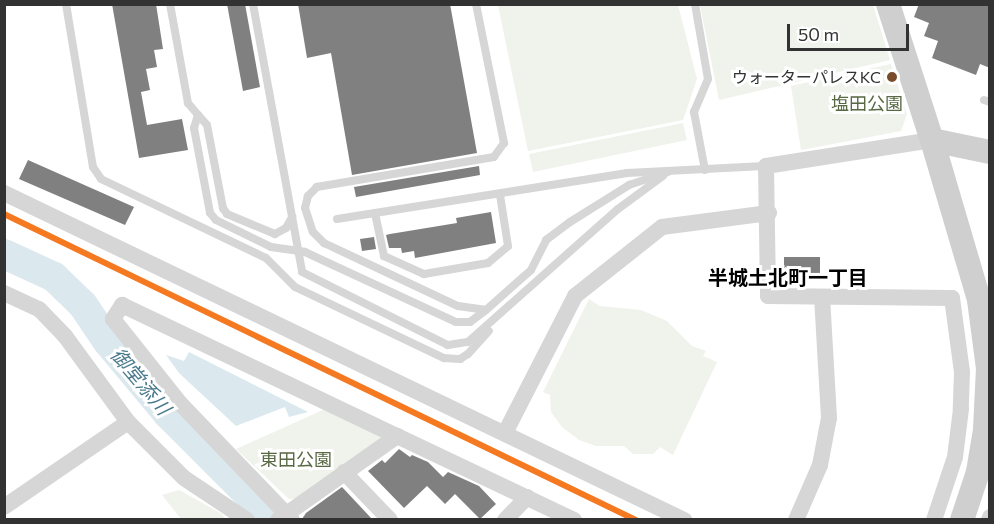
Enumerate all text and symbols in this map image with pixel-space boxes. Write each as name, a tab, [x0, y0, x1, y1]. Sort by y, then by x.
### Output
scale bar	[790, 12, 912, 50]
text: 50 m	[798, 23, 839, 45]
place label: ウォーターパレスKC	[732, 67, 881, 87]
marker: ウォーターパレスKC	[886, 71, 898, 83]
park label: 塩田公園	[831, 92, 903, 114]
district label: 半城土北町一丁目	[708, 265, 868, 289]
water label: 御堂添川	[106, 343, 176, 419]
park label: 東田公園	[260, 448, 332, 470]

